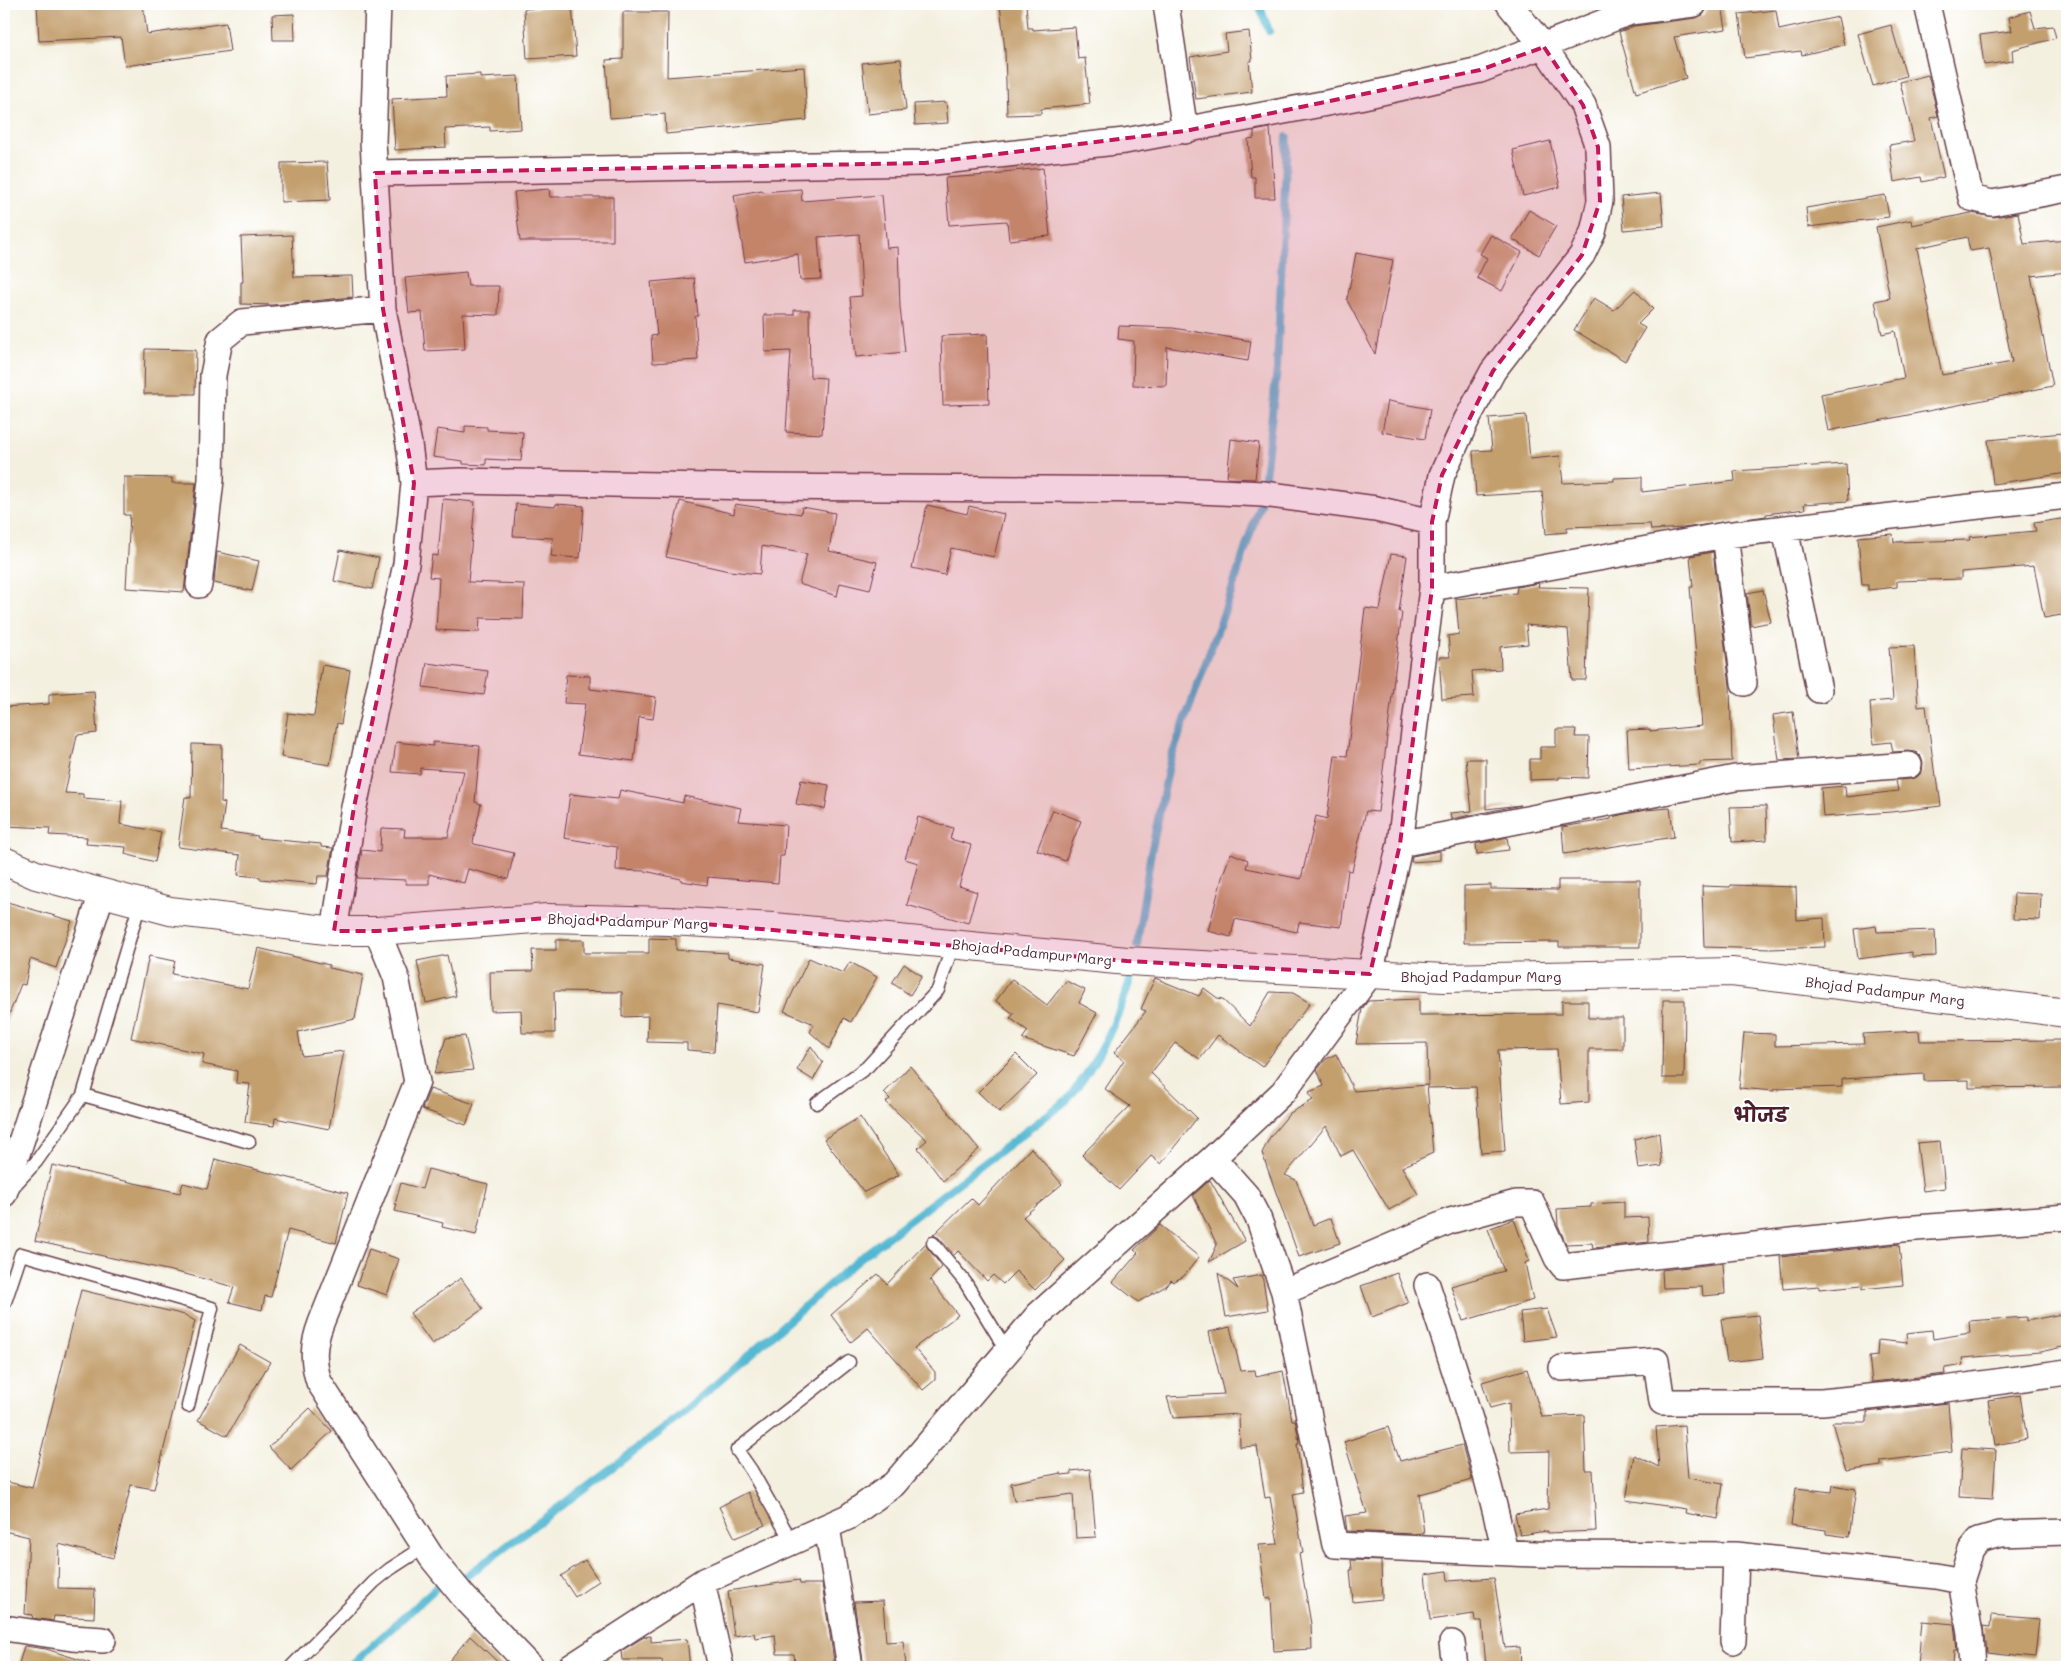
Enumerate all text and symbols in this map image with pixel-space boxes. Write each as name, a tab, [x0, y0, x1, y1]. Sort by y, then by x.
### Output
street label: Bhojad Padampur Marg	[547, 909, 709, 933]
street label: Bhojad Padampur Marg	[951, 934, 1113, 970]
street label: Bhojad Padampur Marg	[1401, 967, 1561, 986]
street label: Bhojad Padampur Marg	[1804, 972, 1966, 1010]
district label: भोजड	[1734, 1100, 1790, 1127]

